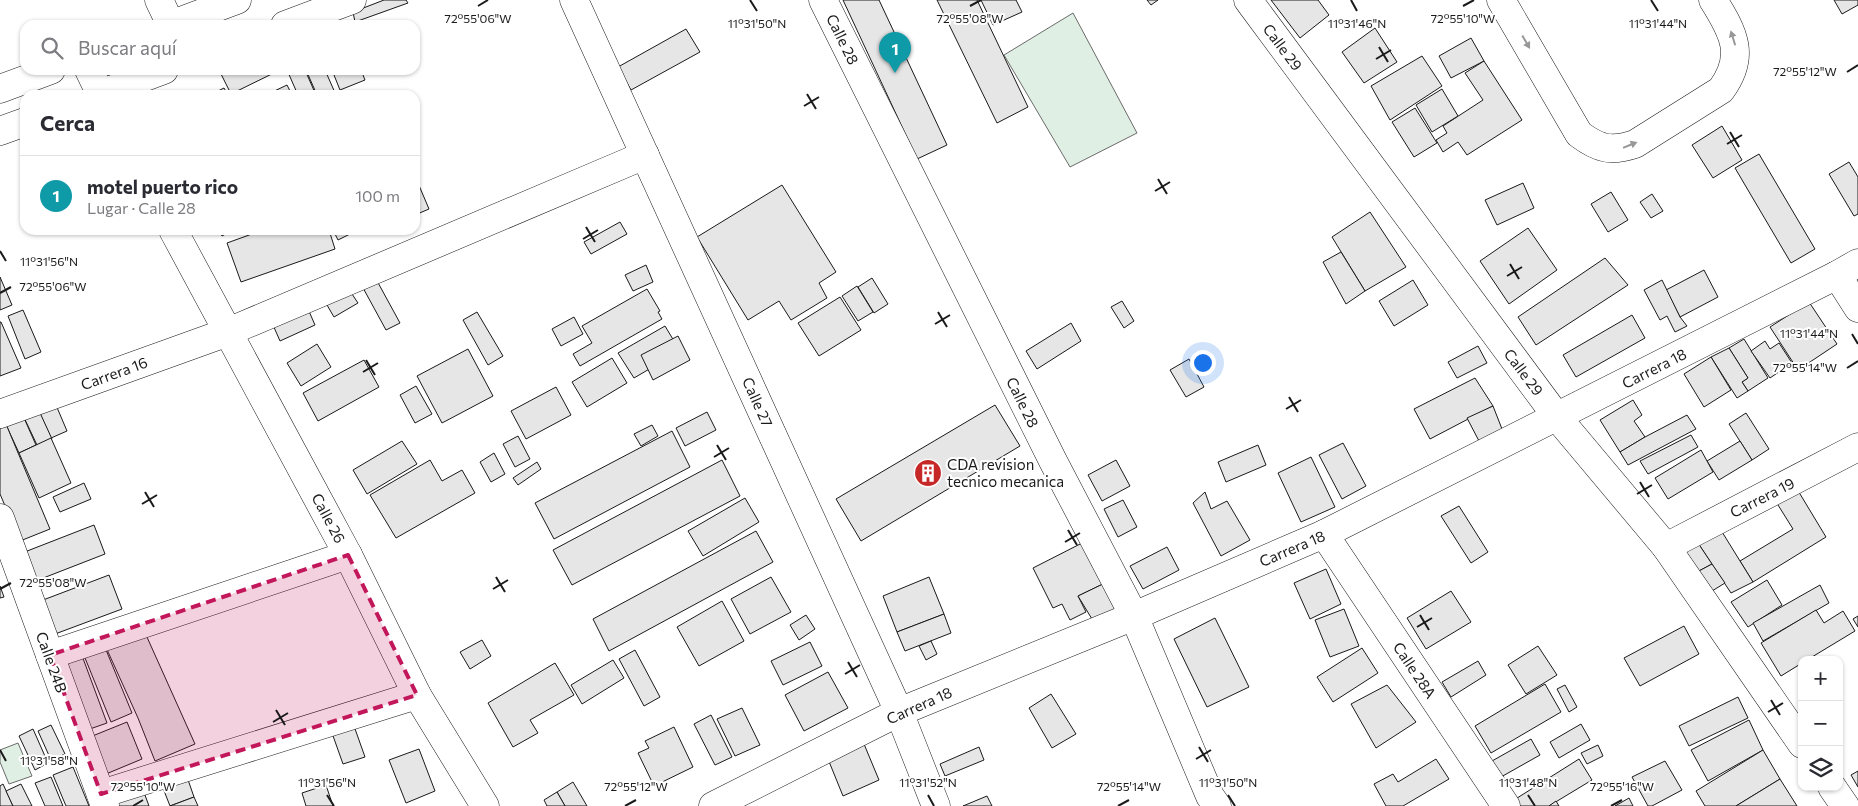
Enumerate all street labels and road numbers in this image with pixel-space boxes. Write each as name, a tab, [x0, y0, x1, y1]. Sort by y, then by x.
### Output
street label: Calle 28	[823, 11, 863, 67]
street label: Calle 29	[1260, 20, 1306, 74]
street label: Carrera 18	[1619, 344, 1689, 392]
street label: Calle 29	[1501, 345, 1547, 399]
street label: Carrera 16	[78, 353, 150, 393]
street label: Calle 27	[739, 374, 777, 430]
street label: Calle 28	[1003, 374, 1043, 430]
street label: Carrera 19	[1727, 473, 1797, 521]
street label: Calle 26	[308, 490, 350, 546]
street label: Carrera 18	[1256, 526, 1328, 570]
street label: Calle 24B	[33, 629, 71, 695]
street label: Calle 28A	[1390, 638, 1440, 702]
street label: Carrera 18	[883, 683, 955, 727]

